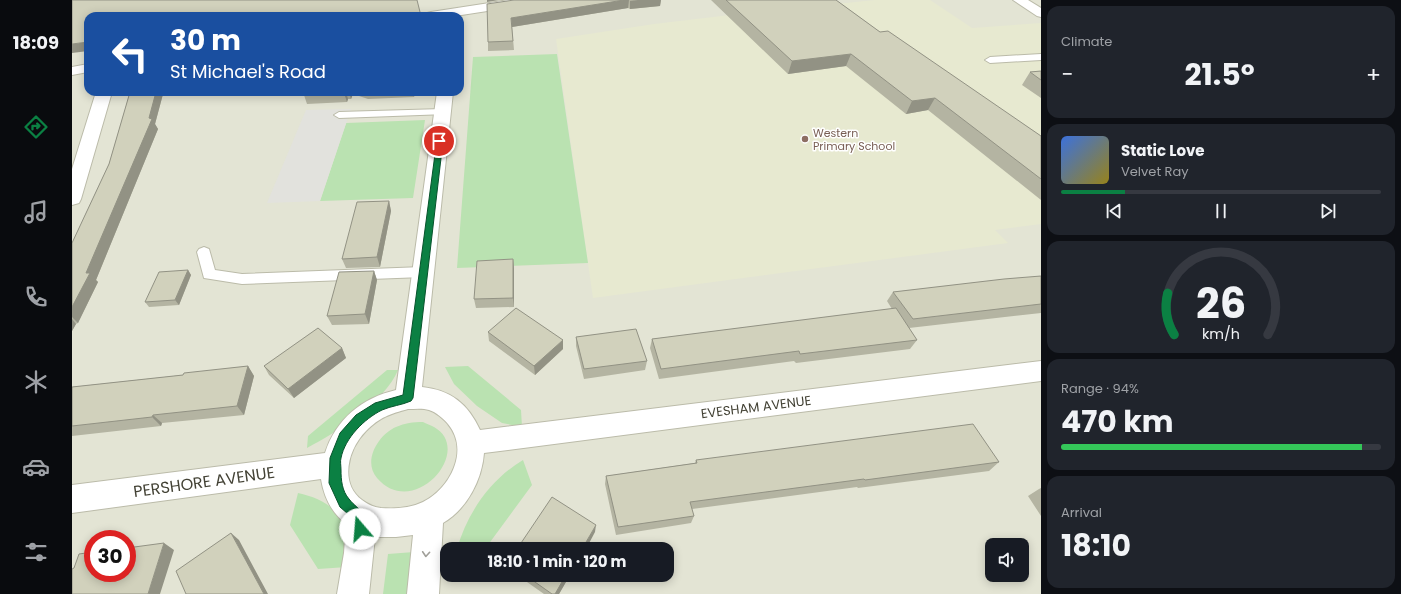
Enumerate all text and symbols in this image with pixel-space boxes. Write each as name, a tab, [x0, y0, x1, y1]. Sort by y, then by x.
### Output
text: 30 m	[170, 21, 241, 60]
icon: left	[104, 28, 156, 80]
text: 18:09	[13, 30, 59, 55]
text: Climate	[1061, 32, 1112, 51]
text: 21.5°	[1184, 53, 1255, 96]
text: St Michael's Road	[170, 59, 326, 84]
text: −	[1061, 59, 1073, 90]
text: +	[1366, 59, 1381, 90]
icon: directions	[22, 113, 50, 141]
pin	[422, 124, 456, 158]
place label: Western Primary School	[813, 125, 895, 154]
icon: arrive	[428, 130, 450, 152]
marker: Western Primary School	[800, 134, 810, 144]
text: Static Love	[1121, 140, 1205, 161]
text: Velvet Ray	[1121, 162, 1189, 181]
icon: music	[22, 198, 50, 226]
icon: previous	[1103, 200, 1125, 222]
icon: pause	[1210, 200, 1232, 222]
icon: next	[1317, 200, 1339, 222]
text: 26	[1196, 274, 1246, 333]
icon: phone	[22, 283, 50, 311]
text: km/h	[1202, 324, 1240, 344]
icon: climate	[22, 368, 50, 396]
text: Range · 94%	[1061, 379, 1139, 398]
street label: EVESHAM AVENUE	[700, 391, 812, 423]
text: 470 km	[1061, 400, 1174, 443]
icon: car	[22, 453, 50, 481]
street label: PERSHORE AVENUE	[132, 461, 276, 503]
text: Arrival	[1061, 503, 1102, 522]
position arrow	[339, 508, 381, 550]
text: 18:10	[1061, 524, 1131, 567]
speed limit sign: 30	[84, 530, 136, 582]
icon: filters	[22, 538, 50, 566]
map controls	[985, 538, 1029, 582]
button: sound	[985, 538, 1029, 582]
one-way arrow	[421, 550, 430, 557]
text: 18:10 · 1 min · 120 m	[487, 551, 627, 572]

